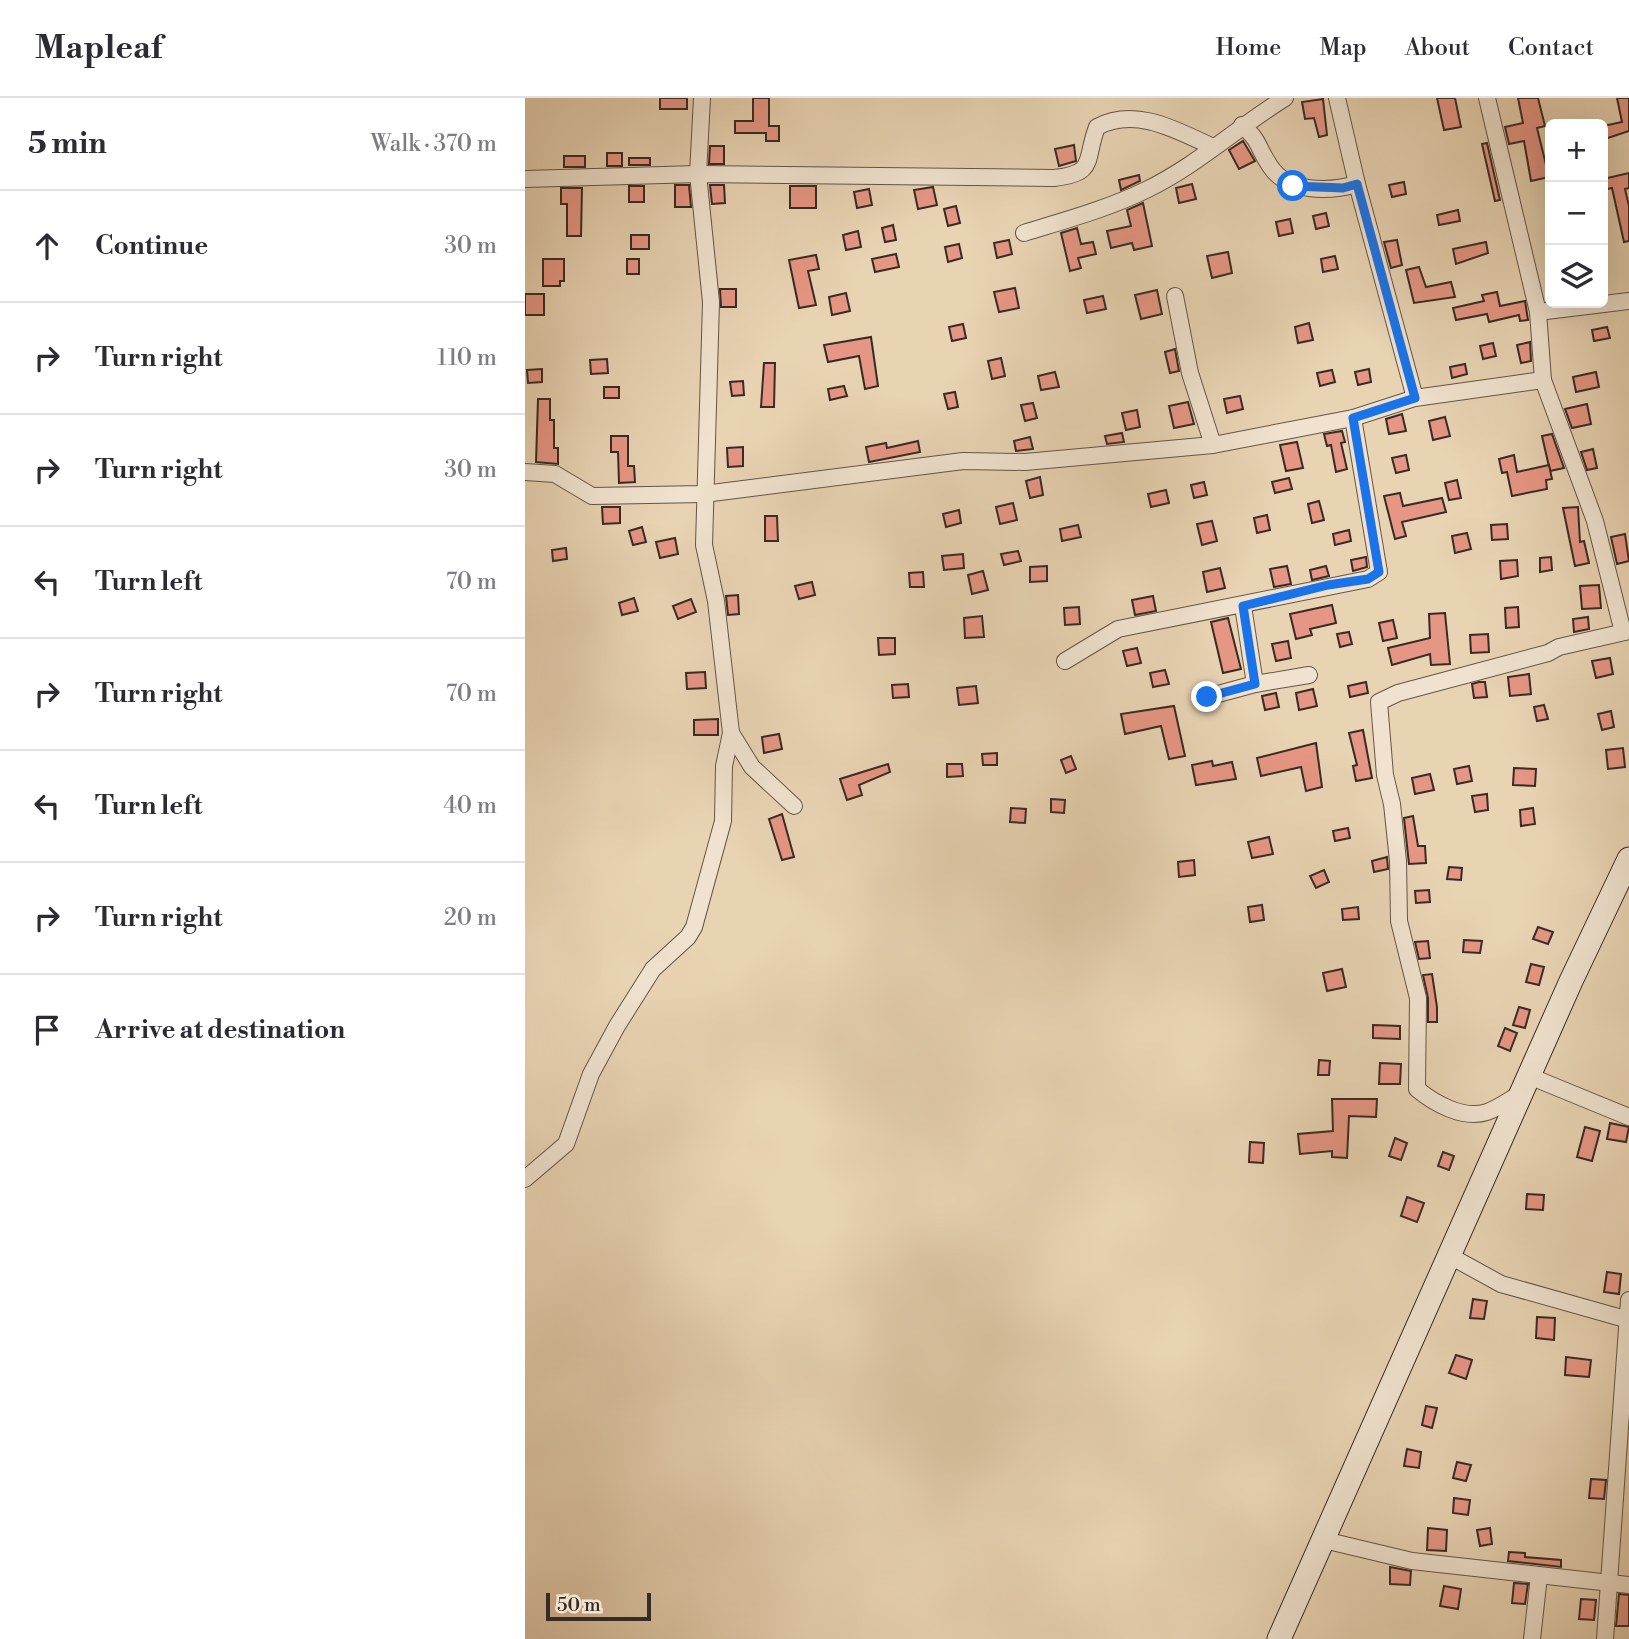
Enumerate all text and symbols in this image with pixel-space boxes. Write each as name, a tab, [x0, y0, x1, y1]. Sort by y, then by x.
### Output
text: Mapleaf	[35, 28, 162, 69]
text: Home	[1216, 33, 1281, 63]
text: Map	[1319, 33, 1367, 63]
text: About	[1405, 33, 1470, 63]
text: Contact	[1508, 33, 1594, 63]
map controls	[1545, 119, 1608, 308]
button: +	[1545, 119, 1608, 182]
text: 5 min	[28, 125, 107, 163]
text: Walk · 370 m	[370, 130, 497, 158]
route start	[1277, 170, 1308, 201]
button: −	[1545, 182, 1608, 245]
icon: ahead	[28, 227, 66, 265]
text: Continue	[95, 230, 208, 262]
text: 30 m	[444, 232, 497, 260]
button: layers	[1545, 245, 1608, 308]
icon: right	[28, 339, 66, 377]
text: Turn right	[95, 342, 223, 374]
text: 110 m	[437, 344, 497, 372]
icon: right	[28, 451, 66, 489]
text: Turn right	[95, 454, 223, 486]
text: 30 m	[444, 456, 497, 484]
icon: left	[28, 563, 66, 601]
text: Turn left	[95, 566, 203, 598]
text: 70 m	[446, 568, 497, 596]
icon: right	[28, 675, 66, 713]
text: Turn right	[95, 678, 223, 710]
text: 70 m	[446, 680, 497, 708]
route end	[1191, 681, 1222, 712]
icon: left	[28, 787, 66, 825]
text: Turn left	[95, 790, 203, 822]
text: 40 m	[443, 792, 497, 820]
icon: right	[28, 899, 66, 937]
text: Turn right	[95, 902, 223, 934]
text: 20 m	[444, 904, 497, 932]
icon: arrive	[28, 1011, 66, 1049]
text: Arrive at destination	[95, 1014, 345, 1046]
scale bar	[546, 1590, 651, 1622]
text: 50 m	[557, 1593, 601, 1617]

